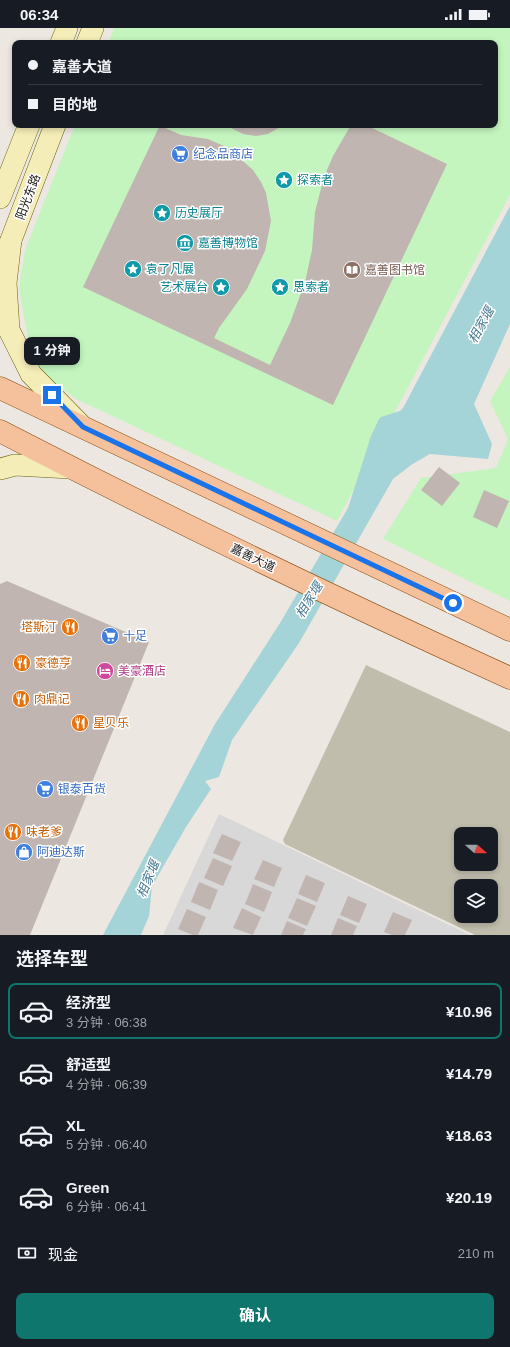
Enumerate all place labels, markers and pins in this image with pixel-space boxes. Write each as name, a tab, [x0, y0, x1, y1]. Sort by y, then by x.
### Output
supermarket icon: 纪念品商店	[170, 144, 190, 164]
place label: 纪念品商店	[193, 147, 253, 161]
place icon: 探索者	[274, 170, 294, 190]
place label: 探索者	[297, 173, 333, 187]
place icon: 历史展厅	[152, 203, 172, 223]
place label: 历史展厅	[175, 206, 223, 220]
museum icon: 嘉善博物馆	[175, 233, 195, 253]
place label: 嘉善博物馆	[198, 236, 258, 250]
place icon: 袁了凡展	[123, 259, 143, 279]
library icon: 嘉善图书馆	[342, 260, 362, 280]
place label: 袁了凡展	[146, 262, 194, 276]
place label: 嘉善图书馆	[365, 263, 425, 277]
place icon: 艺术展台	[211, 277, 231, 297]
place icon: 思索者	[270, 277, 290, 297]
place label: 艺术展台	[160, 280, 208, 294]
place label: 思索者	[293, 280, 329, 294]
restaurant icon: 塔斯汀	[60, 617, 80, 637]
place label: 塔斯汀	[21, 620, 57, 634]
supermarket icon: 十足	[100, 626, 120, 646]
place label: 十足	[123, 629, 147, 643]
restaurant icon: 豪德亨	[12, 653, 32, 673]
place label: 豪德亨	[35, 656, 71, 670]
hotel icon: 美豪酒店	[95, 661, 115, 681]
place label: 美豪酒店	[118, 664, 166, 678]
restaurant icon: 肉鼎记	[11, 689, 31, 709]
place label: 肉鼎记	[34, 692, 70, 706]
restaurant icon: 星贝乐	[70, 713, 90, 733]
place label: 星贝乐	[93, 716, 129, 730]
supermarket icon: 银泰百货	[35, 779, 55, 799]
place label: 银泰百货	[58, 782, 106, 796]
restaurant icon: 味老爹	[3, 822, 23, 842]
place label: 味老爹	[26, 825, 62, 839]
shop icon: 阿迪达斯	[14, 842, 34, 862]
place label: 阿迪达斯	[37, 845, 85, 859]

